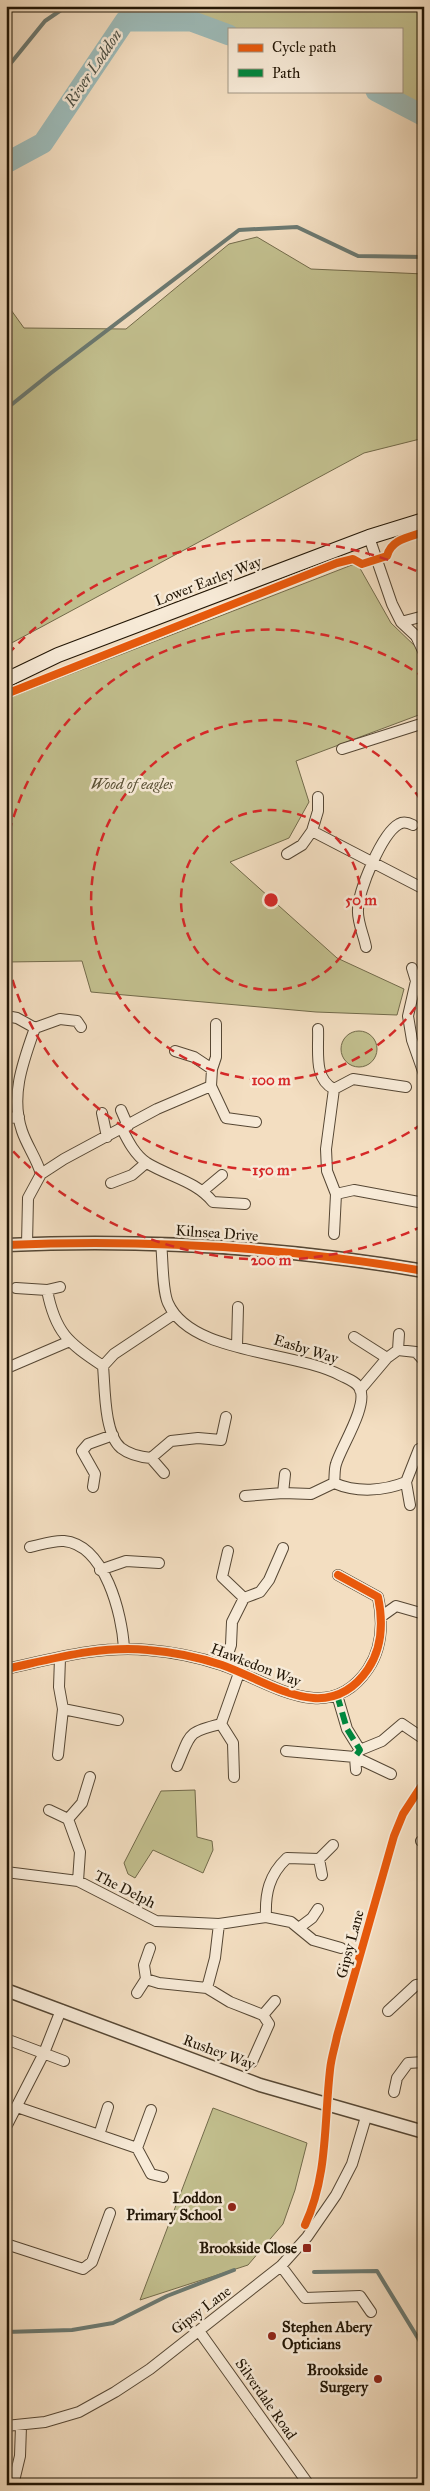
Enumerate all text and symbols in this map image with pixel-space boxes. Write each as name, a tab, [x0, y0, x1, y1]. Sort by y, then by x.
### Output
water label: River Loddon	[60, 25, 126, 111]
legend	[228, 28, 402, 92]
text: Cycle path	[272, 38, 337, 56]
text: Path	[272, 64, 301, 82]
street label: Lower Earley Way	[152, 552, 265, 610]
park label: Wood of eagles	[91, 775, 174, 793]
centre of rings	[262, 891, 280, 909]
text: 50 m	[345, 891, 377, 909]
text: 100 m	[251, 1071, 291, 1089]
text: 150 m	[252, 1161, 290, 1179]
street label: Kilnsea Drive	[175, 1221, 259, 1245]
text: 200 m	[251, 1251, 292, 1269]
street label: Easby Way	[272, 1331, 341, 1368]
street label: Hawkedon Way	[208, 1640, 305, 1691]
street label: The Delph	[92, 1866, 159, 1912]
street label: Gipsy Lane	[332, 1908, 368, 1980]
street label: Rushey Way	[181, 2031, 258, 2074]
place label: Loddon Primary School	[126, 2189, 223, 2225]
marker: Loddon Primary School	[226, 2201, 238, 2213]
place label: Brookside Close	[199, 2239, 298, 2257]
marker: Brookside Close	[301, 2242, 313, 2254]
street label: Gipsy Lane	[168, 2282, 234, 2338]
place label: Stephen Abery Opticians	[282, 2318, 373, 2354]
marker: Stephen Abery Opticians	[266, 2330, 278, 2342]
street label: Silverdale Road	[231, 2355, 301, 2443]
place label: Brookside Surgery	[307, 2361, 369, 2397]
marker: Brookside Surgery	[372, 2373, 384, 2385]

